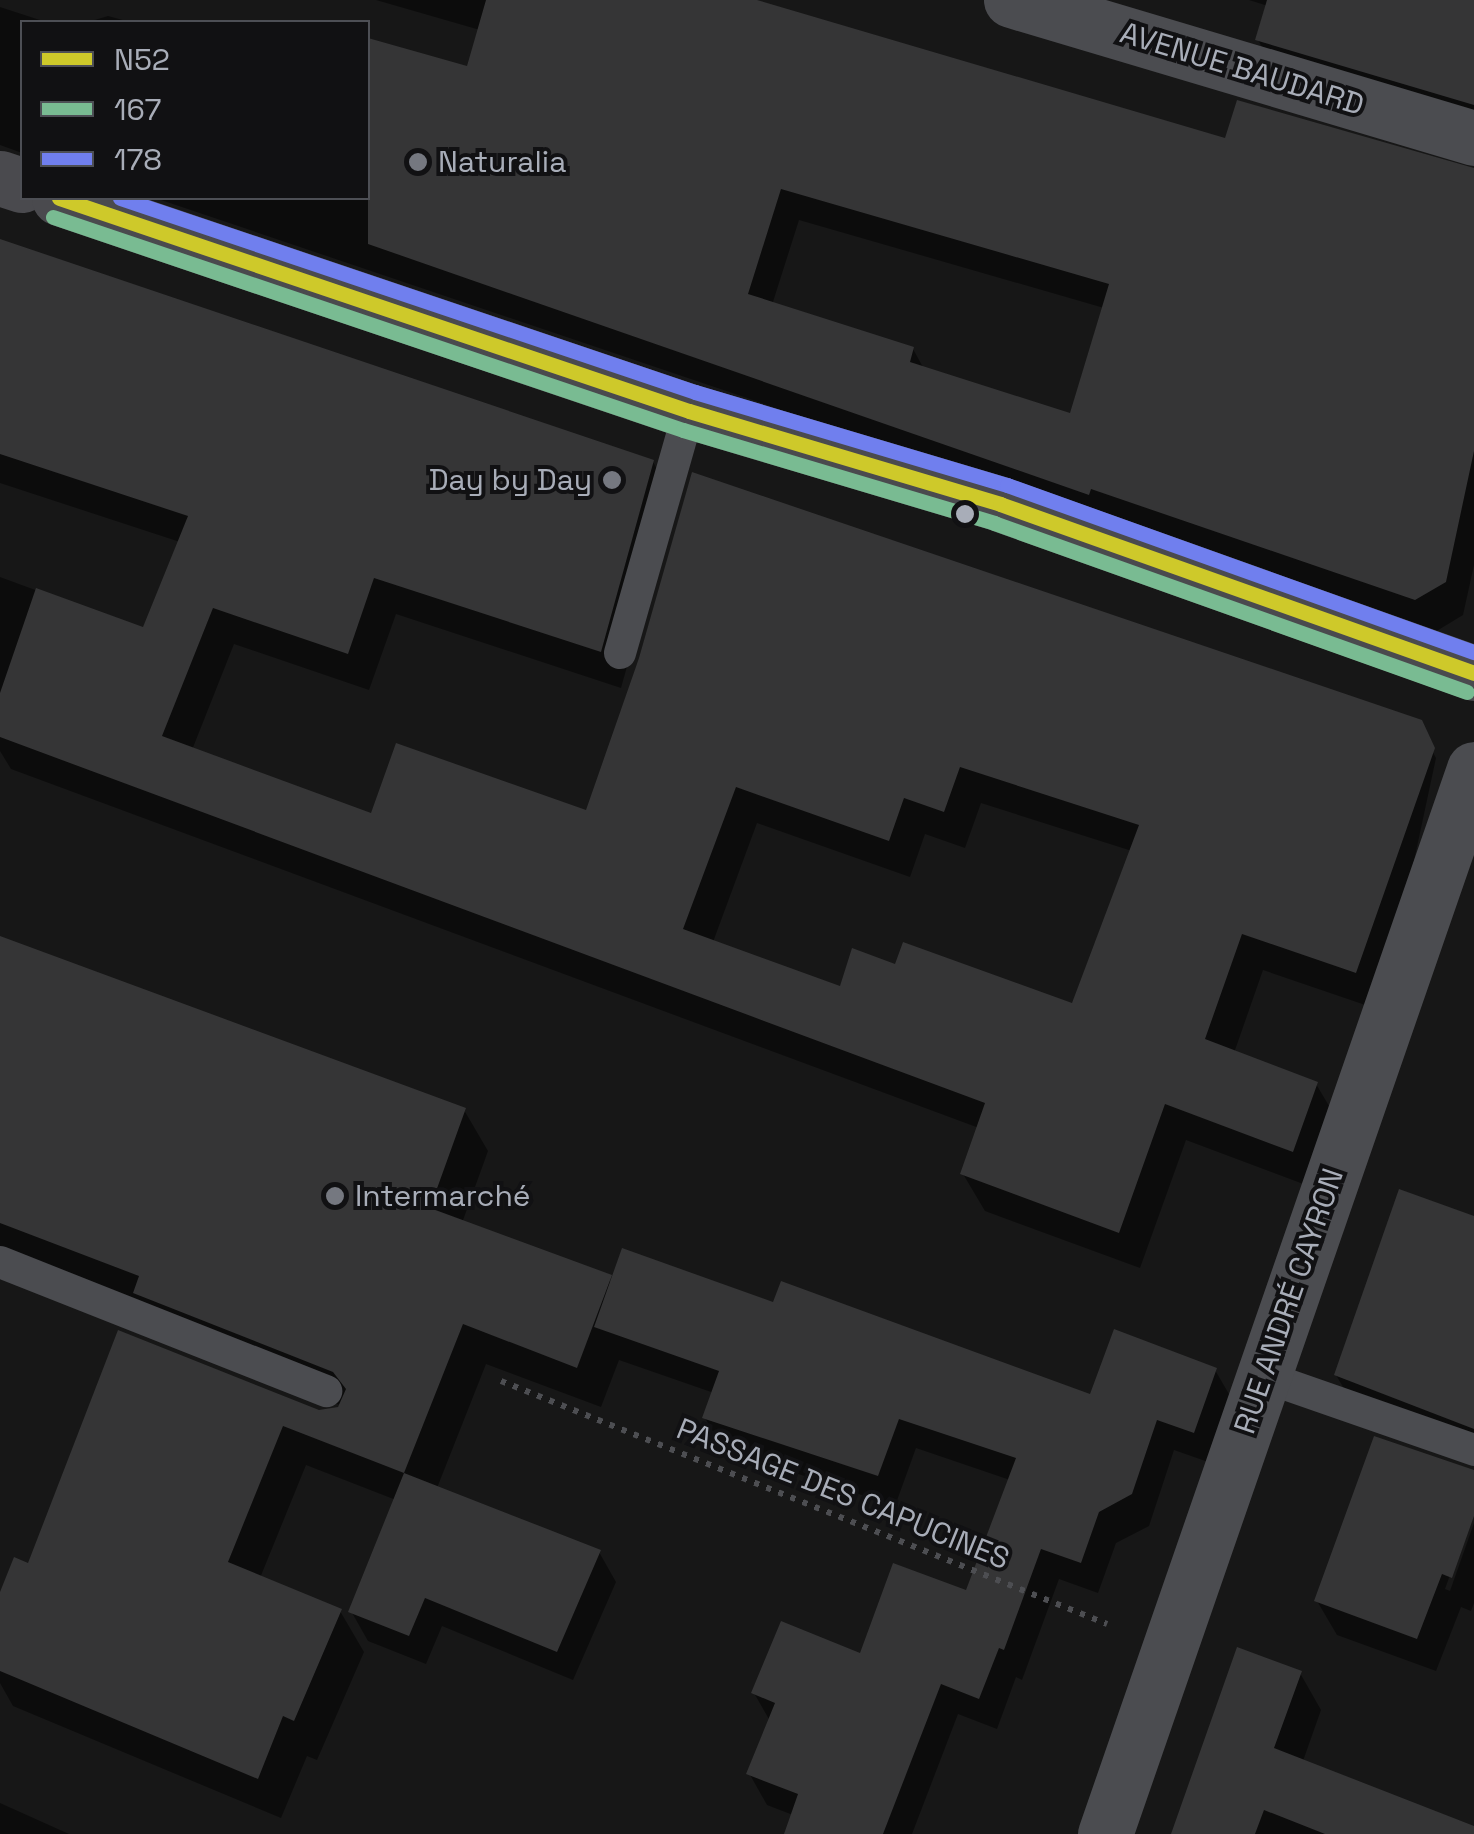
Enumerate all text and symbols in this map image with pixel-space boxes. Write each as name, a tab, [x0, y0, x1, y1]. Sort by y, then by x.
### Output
street label: AVENUE BAUDARD	[1116, 15, 1368, 123]
legend	[20, 20, 370, 200]
text: N52	[114, 40, 170, 79]
text: 167	[114, 90, 161, 129]
text: 178	[114, 140, 162, 179]
place label: Naturalia	[438, 144, 566, 180]
marker: Naturalia	[407, 151, 429, 173]
place label: Day by Day	[429, 462, 592, 498]
marker: Day by Day	[601, 469, 623, 491]
unlabelled marker	[955, 504, 975, 524]
street label: RUE ANDRÉ CAYRON	[1227, 1163, 1351, 1439]
place label: Intermarché	[355, 1178, 531, 1214]
marker: Intermarché	[324, 1185, 346, 1207]
street label: PASSAGE DES CAPUCINES	[671, 1411, 1015, 1577]

